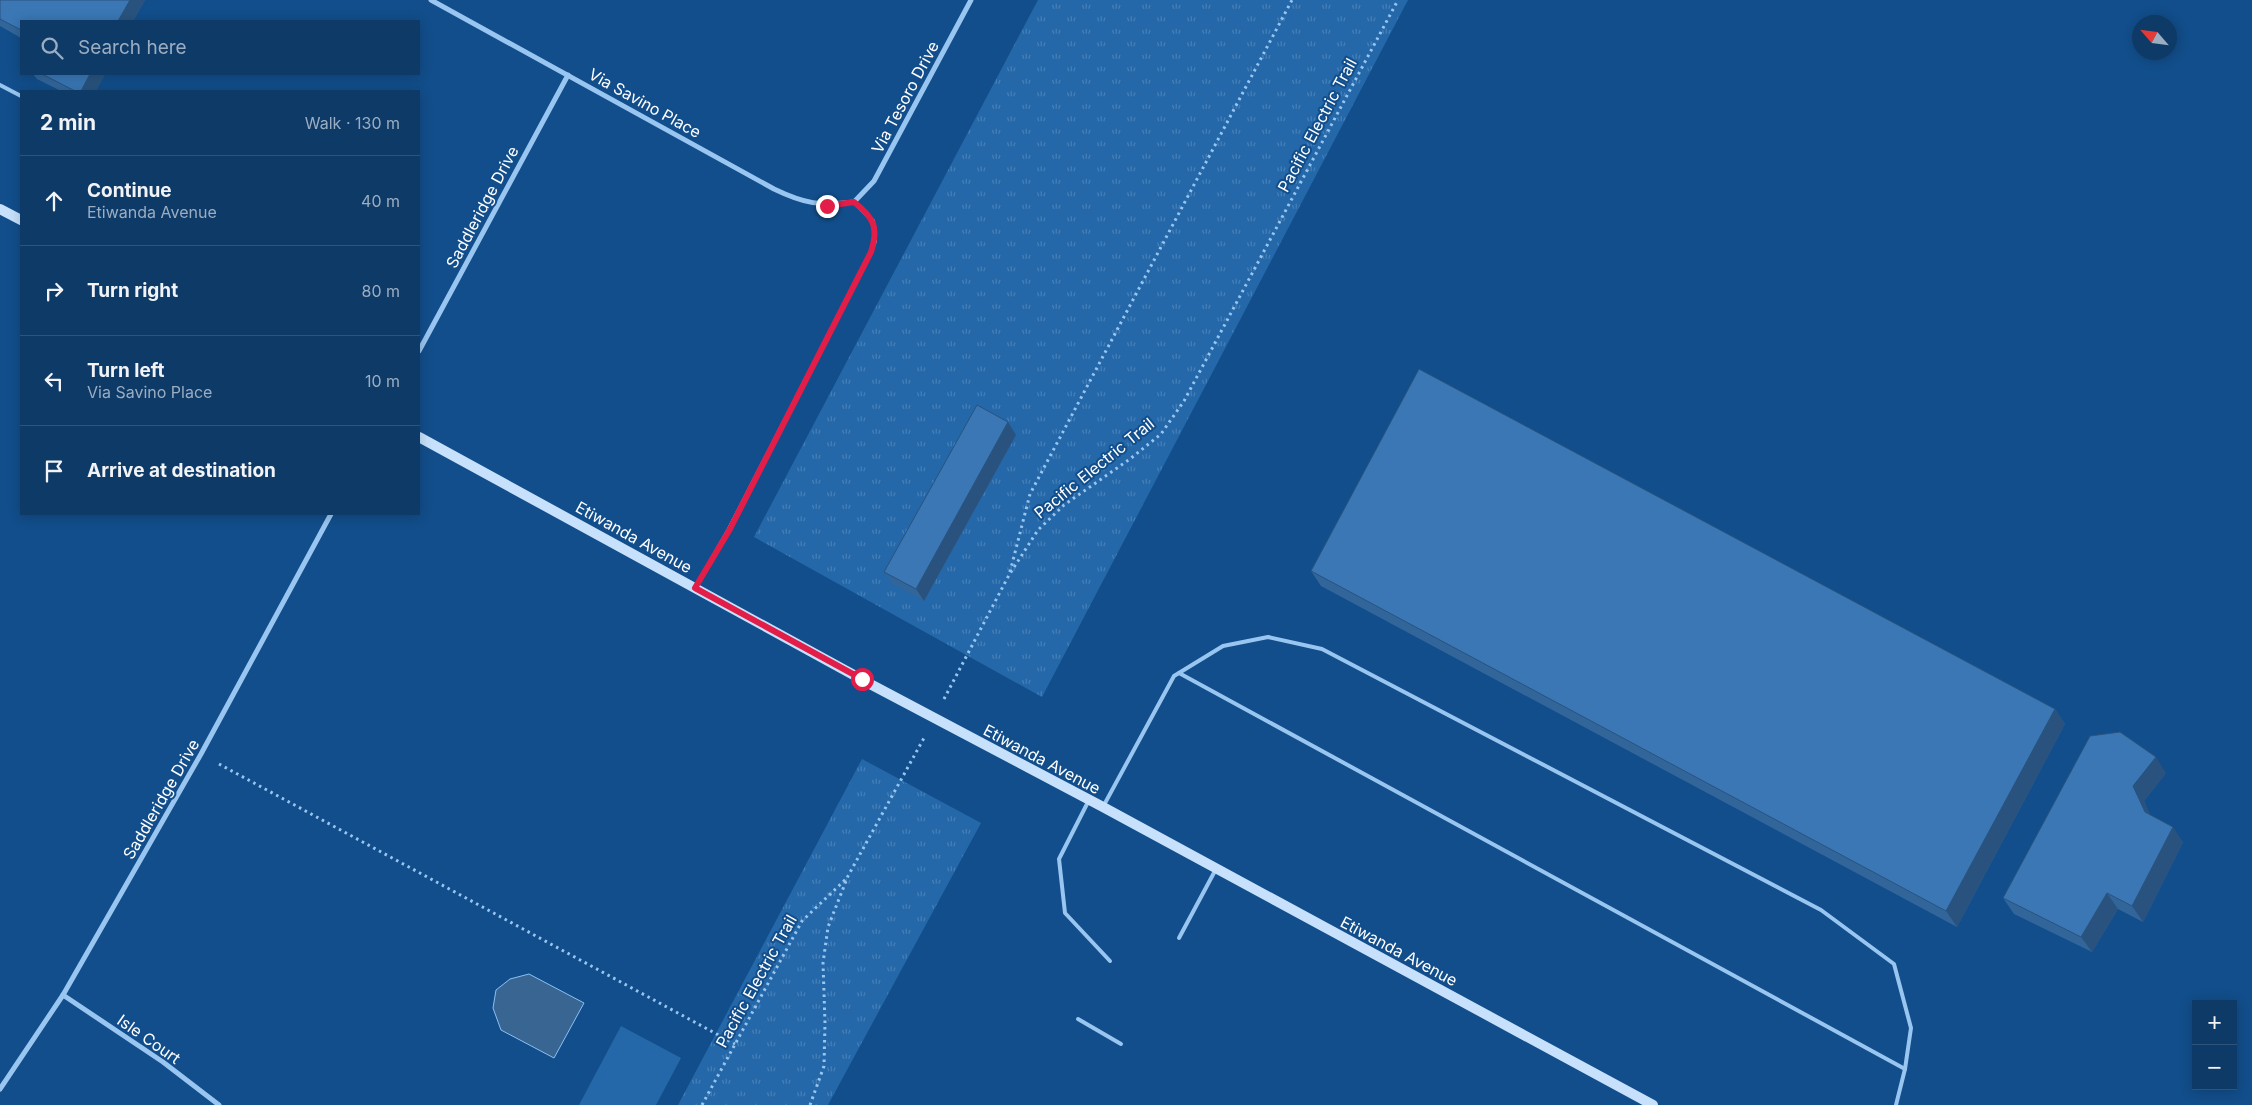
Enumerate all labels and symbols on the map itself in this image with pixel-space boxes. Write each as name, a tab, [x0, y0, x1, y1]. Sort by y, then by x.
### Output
north arrow	[2132, 15, 2177, 60]
street label: Via Tesoro Drive	[867, 37, 943, 157]
street label: Pacific Electric Trail	[1273, 55, 1361, 195]
street label: Via Savino Place	[585, 64, 705, 142]
street label: Saddleridge Drive	[441, 143, 523, 271]
route end	[816, 195, 839, 218]
street label: Pacific Electric Trail	[1030, 413, 1158, 523]
street label: Etiwanda Avenue	[572, 497, 696, 577]
route start	[851, 668, 874, 691]
street label: Etiwanda Avenue	[980, 720, 1104, 798]
street label: Saddleridge Drive	[119, 735, 203, 863]
street label: Pacific Electric Trail	[711, 911, 801, 1051]
street label: Etiwanda Avenue	[1337, 912, 1461, 990]
street label: Isle Court	[113, 1010, 185, 1068]

